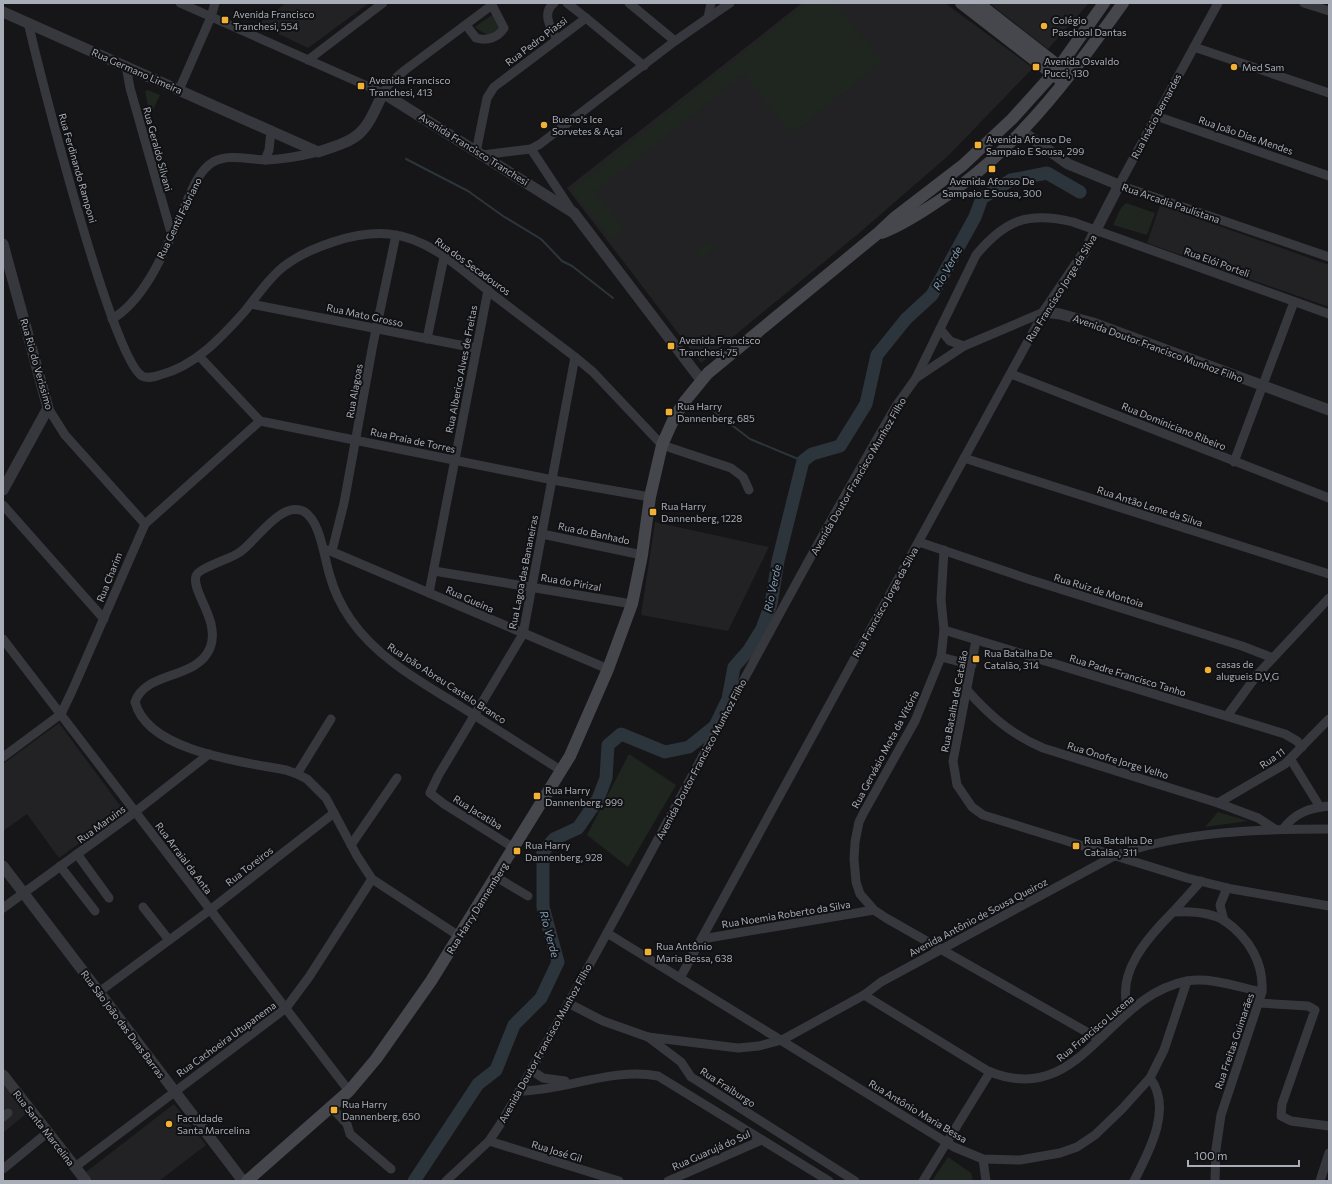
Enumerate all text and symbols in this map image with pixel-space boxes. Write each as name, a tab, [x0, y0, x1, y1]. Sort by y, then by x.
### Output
place label: Avenida Francisco Tranchesi, 554	[233, 8, 314, 32]
street label: Rua Pedro Piassi	[503, 14, 569, 68]
place label: Colégio Paschoal Dantas	[1052, 14, 1127, 38]
marker: Avenida Francisco Tranchesi, 554	[220, 15, 230, 25]
marker: Colégio Paschoal Dantas	[1039, 21, 1049, 31]
street label: Rua Germano Limeira	[90, 46, 184, 96]
place label: Avenida Osvaldo Pucci, 130	[1044, 55, 1119, 79]
place label: Med Sam	[1242, 61, 1284, 73]
marker: Avenida Osvaldo Pucci, 130	[1031, 62, 1041, 72]
marker: Med Sam	[1229, 62, 1239, 72]
street label: Rua Inácio Bernardes	[1128, 71, 1184, 161]
place label: Avenida Francisco Tranchesi, 413	[369, 74, 450, 98]
marker: Avenida Francisco Tranchesi, 413	[356, 81, 366, 91]
street label: Rua Geraldo Silvani	[141, 105, 175, 193]
street label: Avenida Francisco Tranchesi	[417, 110, 531, 188]
street label: Rua Ferdinando Ramponi	[57, 112, 99, 224]
place label: Bueno's Ice Sorvetes & Açaí	[552, 113, 623, 137]
street label: Rua João Dias Mendes	[1197, 113, 1295, 157]
marker: Bueno's Ice Sorvetes & Açaí	[539, 120, 549, 130]
place label: Avenida Afonso De Sampaio E Sousa, 299	[986, 133, 1084, 157]
marker: Avenida Afonso De Sampaio E Sousa, 299	[973, 140, 983, 150]
marker: Avenida Afonso De Sampaio E Sousa, 300	[987, 164, 997, 174]
street label: Rua Gentil Fabriano	[154, 175, 204, 261]
place label: Avenida Afonso De Sampaio E Sousa, 300	[942, 175, 1042, 199]
street label: Rua Arcadia Paulistana	[1120, 181, 1222, 225]
street label: Rua Francisco Jorge da Silva	[1023, 232, 1099, 344]
street label: Rua dos Secadouros	[433, 235, 513, 298]
water label: Rio Verde	[930, 244, 964, 292]
street label: Rua Elói Porteli	[1183, 245, 1251, 279]
street label: Rua Mato Grosso	[326, 301, 404, 329]
street label: Rua Alberico Alves de Freitas	[443, 304, 479, 434]
street label: Avenida Doutor Francisco Munhoz Filho	[1071, 312, 1245, 384]
street label: Rua Rio do Verissimo	[18, 317, 56, 411]
place label: Avenida Francisco Tranchesi, 75	[679, 334, 760, 358]
marker: Avenida Francisco Tranchesi, 75	[666, 341, 676, 351]
street label: Rua Alagoas	[343, 362, 365, 419]
street label: Avenida Doutor Francisco Munhoz Filho	[808, 395, 908, 557]
place label: Rua Harry Dannenberg, 685	[677, 400, 755, 424]
street label: Rua Dominiciano Ribeiro	[1120, 400, 1228, 452]
marker: Rua Harry Dannenberg, 685	[664, 407, 674, 417]
street label: Rua Praia de Torres	[369, 425, 457, 455]
street label: Rua Antão Leme da Silva	[1096, 483, 1204, 529]
place label: Rua Harry Dannenberg, 1228	[661, 500, 742, 524]
marker: Rua Harry Dannenberg, 1228	[648, 507, 658, 517]
street label: Rua Lagoa das Bananeiras	[506, 513, 540, 630]
street label: Rua do Banhado	[557, 520, 631, 546]
street label: Rua Francisco Jorge da Silva	[850, 545, 920, 659]
street label: Rua Charim	[94, 550, 124, 604]
water label: Rio Verde	[761, 563, 783, 613]
street label: Rua do Pirizal	[540, 571, 602, 593]
street label: Rua Ruiz de Montoia	[1053, 571, 1145, 609]
street label: Rua Gueina	[444, 583, 496, 615]
street label: Rua João Abreu Castelo Branco	[385, 640, 509, 726]
place label: Rua Batalha De Catalão, 314	[984, 647, 1052, 671]
street label: Rua Batalha de Catalão	[938, 649, 970, 753]
street label: Rua Padre Francisco Tanho	[1068, 652, 1188, 698]
marker: Rua Batalha De Catalão, 314	[971, 654, 981, 664]
place label: casas de alugueis D,V,G	[1216, 658, 1279, 682]
marker: casas de alugueis D,V,G	[1203, 665, 1213, 675]
street label: Avenida Doutor Francisco Munhoz Filho	[653, 677, 749, 841]
street label: Rua Gervásio Mota da Vitória	[849, 688, 921, 810]
street label: Rua Onofre Jorge Velho	[1066, 739, 1170, 781]
street label: Rua 11	[1257, 745, 1287, 771]
place label: Rua Harry Dannenberg, 999	[545, 784, 623, 808]
marker: Rua Harry Dannenberg, 999	[532, 791, 542, 801]
street label: Rua Jacatiba	[451, 792, 505, 832]
street label: Rua Maruins	[75, 802, 128, 845]
street label: Rua Arraial da Anta	[153, 820, 215, 896]
place label: Rua Batalha De Catalão, 311	[1084, 834, 1152, 858]
place label: Rua Harry Dannenberg, 928	[525, 839, 603, 863]
marker: Rua Batalha De Catalão, 311	[1071, 841, 1081, 851]
street label: Rua Toreiros	[223, 843, 275, 888]
marker: Rua Harry Dannenberg, 928	[512, 846, 522, 856]
street label: Rua Harry Dannemberg	[444, 859, 510, 956]
street label: Avenida Antônio de Sousa Queiroz	[907, 875, 1049, 959]
street label: Rua Noemia Roberto da Silva	[721, 898, 851, 930]
water label: Rio Verde	[538, 909, 563, 959]
place label: Rua Antônio Maria Bessa, 638	[656, 940, 733, 964]
marker: Rua Antônio Maria Bessa, 638	[643, 947, 653, 957]
street label: Avenida Doutor Francisco Munhoz Filho	[496, 961, 594, 1125]
street label: Rua São João das Duas Barras	[79, 968, 168, 1081]
street label: Rua Freitas Guimarães	[1212, 991, 1256, 1091]
street label: Rua Francisco Lucena	[1054, 992, 1136, 1064]
street label: Rua Cachoeira Utupanema	[174, 999, 278, 1079]
street label: Rua Fraiburgo	[698, 1065, 758, 1109]
street label: Rua Antônio Maria Bessa	[867, 1077, 969, 1145]
street label: Rua Santa Marcelina	[11, 1088, 77, 1168]
place label: Rua Harry Dannenberg, 650	[342, 1098, 420, 1122]
marker: Rua Harry Dannenberg, 650	[329, 1105, 339, 1115]
place label: Faculdade Santa Marcelina	[177, 1112, 250, 1136]
marker: Faculdade Santa Marcelina	[164, 1119, 174, 1129]
street label: Rua Guarujá do Sul	[670, 1127, 752, 1173]
street label: Rua José Gil	[530, 1138, 584, 1164]
scale bar	[1188, 1142, 1299, 1168]
text: 100 m	[1194, 1148, 1228, 1162]

